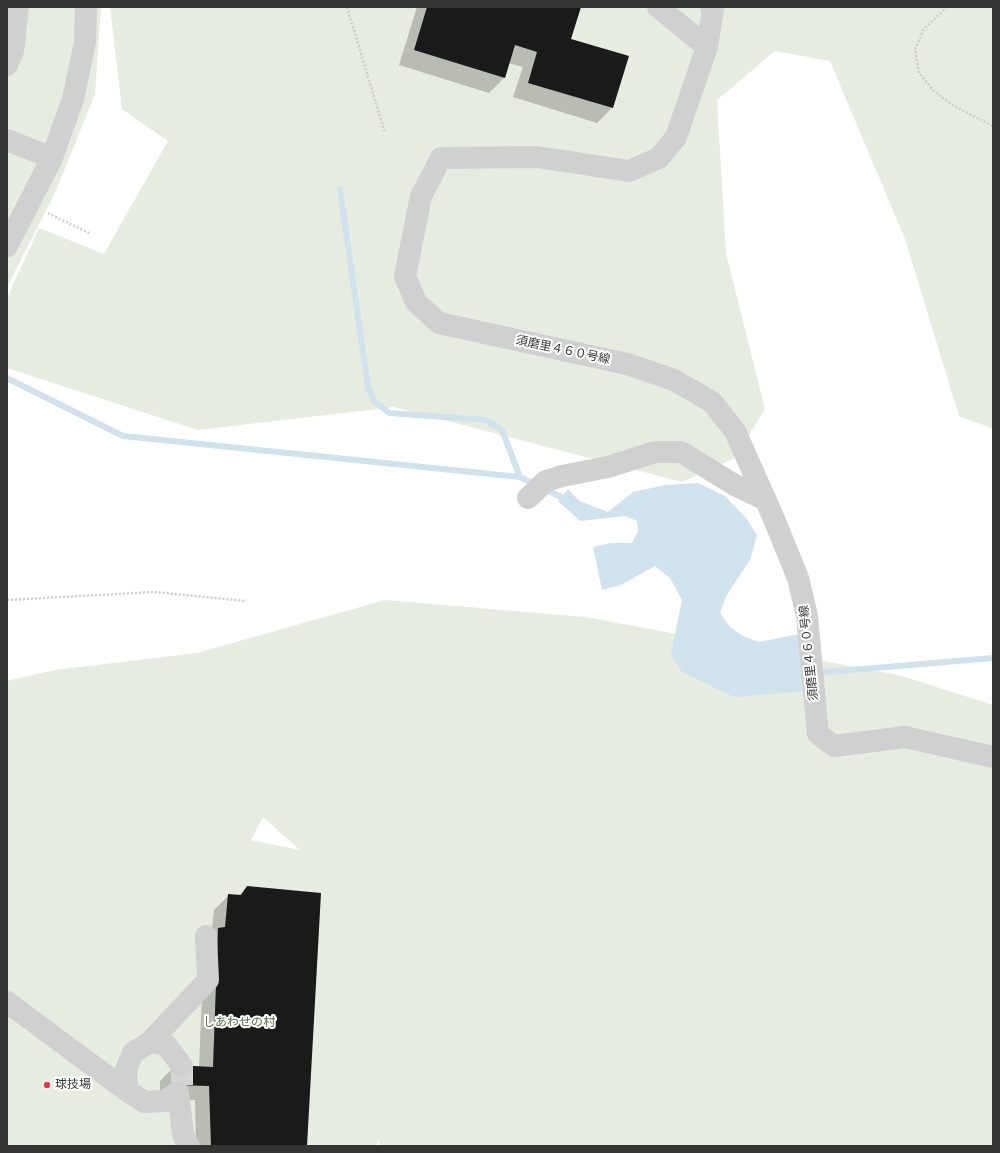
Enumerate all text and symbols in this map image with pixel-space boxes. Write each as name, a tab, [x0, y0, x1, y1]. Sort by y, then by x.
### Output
street label: 須磨里４６０号線	[515, 333, 611, 367]
street label: 須磨里４６０号線	[797, 605, 821, 701]
park label: しあわせの村	[203, 1016, 275, 1030]
place label: 球技場	[55, 1078, 91, 1092]
marker: 球技場	[42, 1080, 52, 1090]

